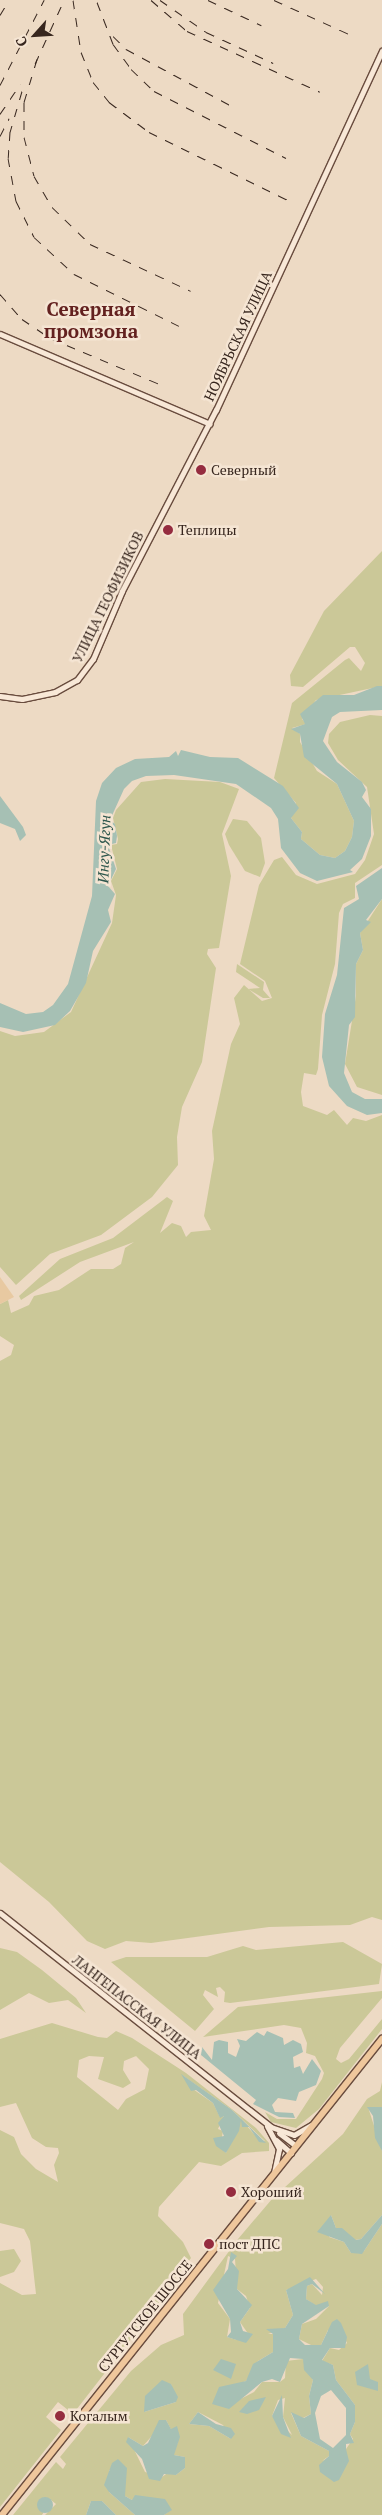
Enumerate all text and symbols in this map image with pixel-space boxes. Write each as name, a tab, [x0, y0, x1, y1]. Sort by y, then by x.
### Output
north arrow	[10, 10, 60, 60]
text: С	[11, 34, 32, 50]
street label: НОЯБРЬСКАЯ УЛИЦА	[200, 268, 276, 404]
district label: Северная промзона	[44, 298, 138, 342]
place label: Северный	[211, 462, 277, 478]
marker: Северный	[195, 464, 207, 476]
place label: Теплицы	[178, 522, 237, 538]
marker: Теплицы	[162, 524, 174, 536]
street label: УЛИЦА ГЕОФИЗИКОВ	[69, 529, 147, 665]
water label: Ингу-Ягун	[94, 814, 114, 884]
street label: ЛАНГЕПАССКАЯ УЛИЦА	[69, 1951, 205, 2063]
place label: Хороший	[241, 2184, 302, 2200]
marker: Хороший	[225, 2186, 237, 2198]
place label: пост ДПС	[219, 2236, 281, 2252]
marker: пост ДПС	[203, 2238, 215, 2250]
street label: СУРГУТСКОЕ ШОССЕ	[95, 2256, 195, 2376]
place label: Когалым	[70, 2408, 128, 2424]
marker: Когалым	[54, 2410, 66, 2422]

